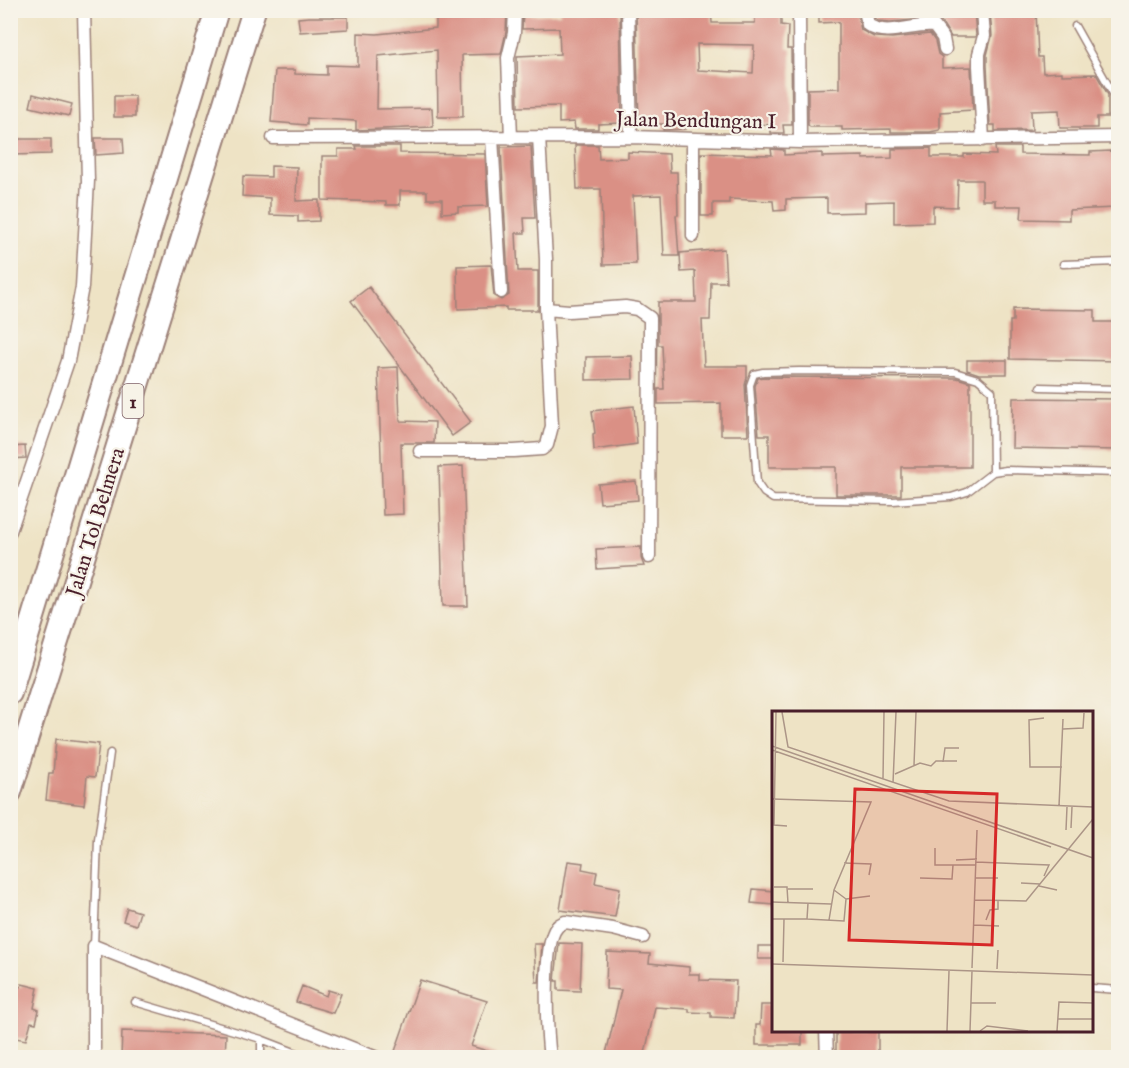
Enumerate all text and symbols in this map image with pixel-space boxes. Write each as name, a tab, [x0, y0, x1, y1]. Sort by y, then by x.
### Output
street label: Jalan Bendungan I	[613, 107, 777, 136]
road number: 1	[122, 384, 144, 418]
street label: Jalan Tol Belmera	[60, 444, 132, 602]
inset map	[772, 711, 1093, 1032]

